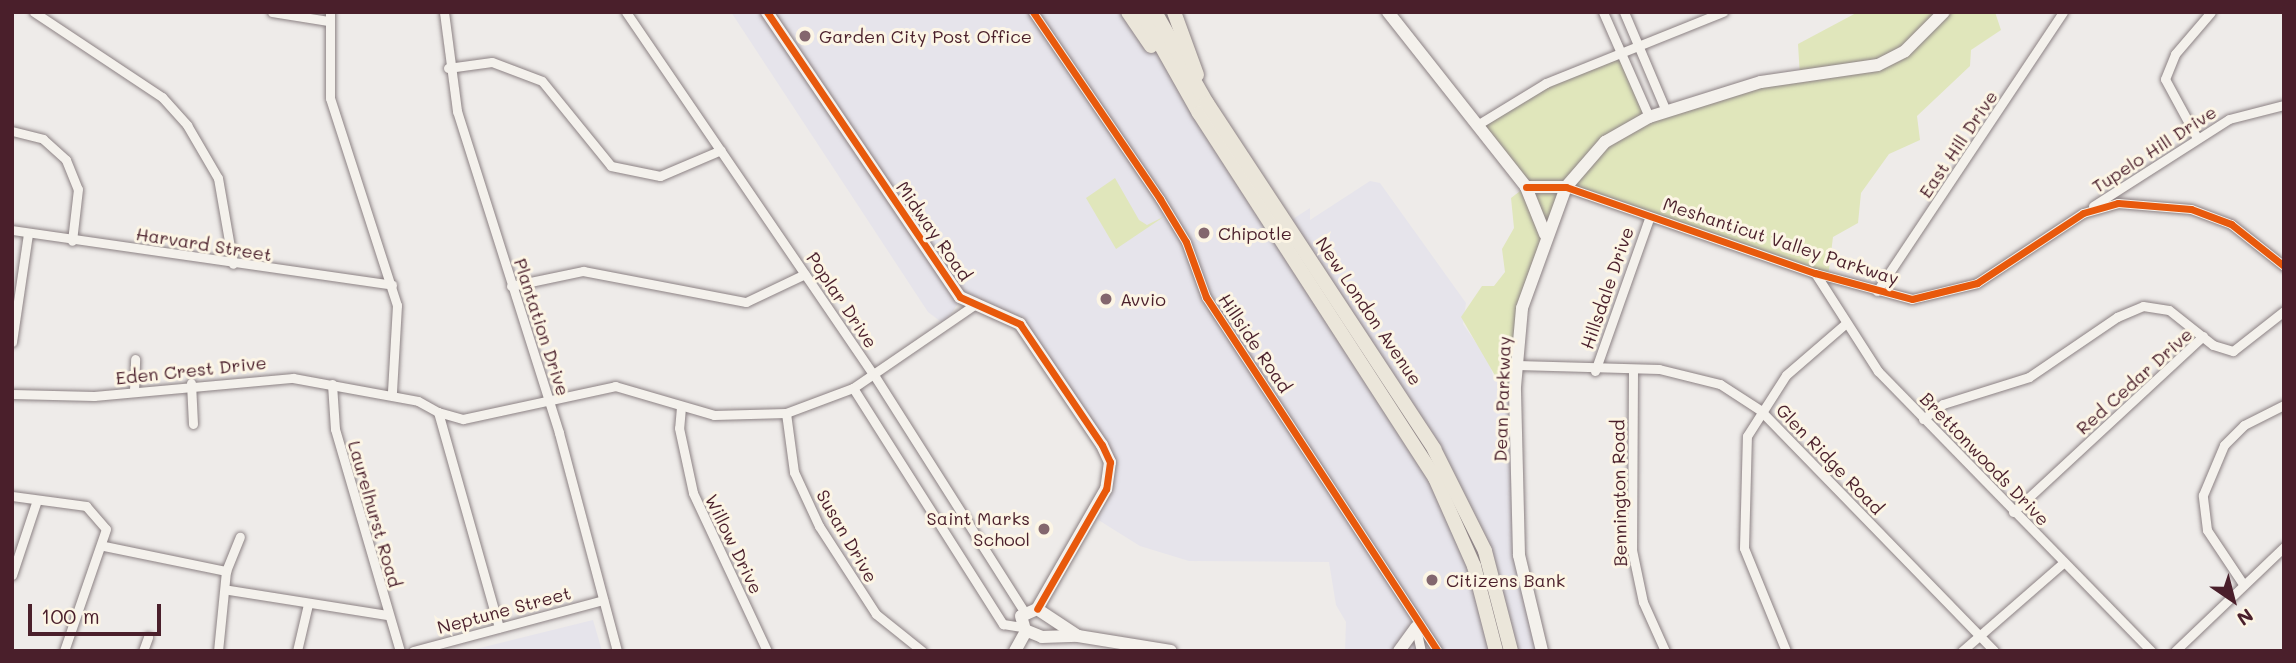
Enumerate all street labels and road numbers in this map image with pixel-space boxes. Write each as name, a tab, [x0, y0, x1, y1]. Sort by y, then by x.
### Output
street label: East Hill Drive	[1914, 86, 2002, 202]
street label: Tupelo Hill Drive	[2088, 101, 2220, 197]
street label: Midway Road	[892, 177, 976, 285]
street label: Meshanticut Valley Parkway	[1660, 193, 1902, 289]
street label: Harvard Street	[134, 223, 274, 265]
street label: Hillsdale Drive	[1576, 224, 1638, 352]
street label: New London Avenue	[1311, 233, 1427, 389]
street label: Poplar Drive	[802, 248, 882, 352]
street label: Plantation Drive	[510, 256, 574, 398]
street label: Hillside Road	[1214, 289, 1296, 397]
street label: Red Cedar Drive	[2071, 323, 2197, 439]
street label: Dean Parkway	[1489, 336, 1515, 462]
street label: Eden Crest Drive	[114, 351, 268, 389]
street label: Brettonwoods Drive	[1916, 388, 2054, 530]
street label: Glen Ridge Road	[1772, 399, 1888, 519]
street label: Bennington Road	[1607, 419, 1631, 567]
street label: Laurelhurst Road	[344, 438, 406, 590]
street label: Susan Drive	[812, 486, 882, 586]
street label: Willow Drive	[701, 491, 767, 597]
street label: Neptune Street	[435, 582, 573, 638]

